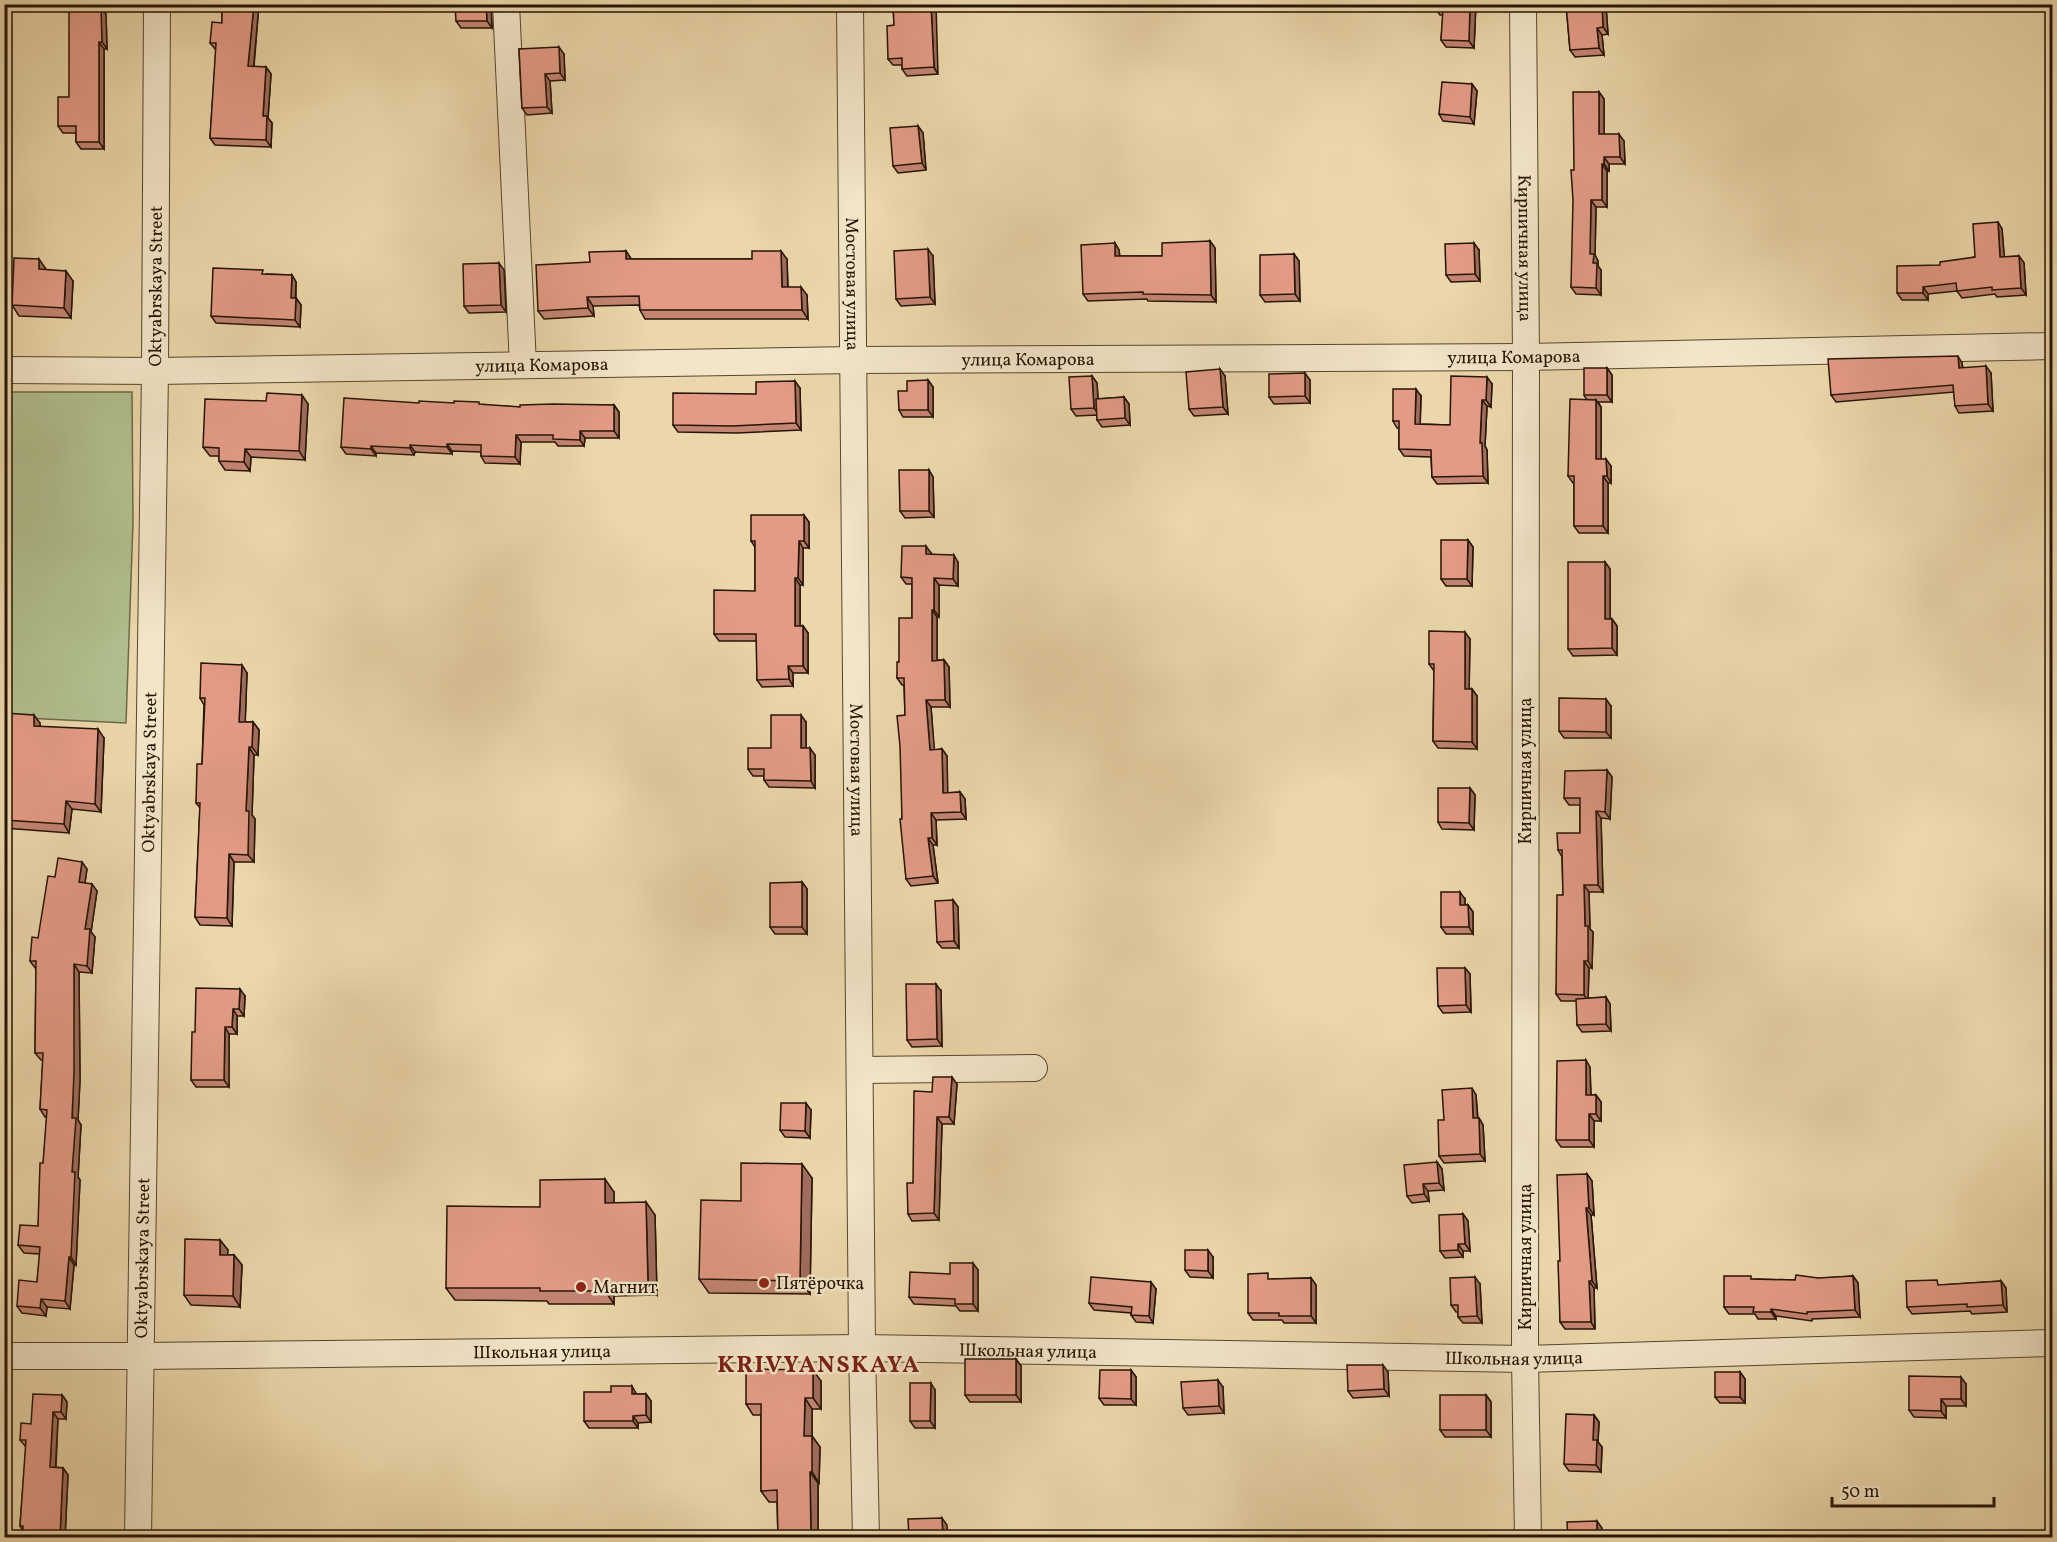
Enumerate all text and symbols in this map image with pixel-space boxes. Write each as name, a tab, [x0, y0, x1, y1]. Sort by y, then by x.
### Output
street label: Кирпичная улица	[1510, 174, 1537, 322]
street label: Oktyabrskaya Street	[144, 206, 170, 367]
street label: Мостовая улица	[838, 217, 864, 351]
street label: улица Комарова	[1447, 345, 1581, 371]
street label: улица Комарова	[961, 348, 1095, 374]
street label: улица Комарова	[475, 353, 609, 380]
street label: Oktyabrskaya Street	[137, 691, 164, 853]
street label: Кирпичная улица	[1514, 697, 1539, 845]
street label: Мостовая улица	[842, 703, 868, 837]
street label: Oktyabrskaya Street	[130, 1177, 157, 1339]
street label: Кирпичная улица	[1514, 1183, 1539, 1331]
place label: Пятёрочка	[776, 1272, 864, 1297]
place label: Магнит	[593, 1276, 657, 1301]
marker: Пятёрочка	[757, 1276, 771, 1290]
marker: Магнит	[574, 1280, 588, 1294]
street label: Школьная улица	[959, 1339, 1097, 1366]
street label: Школьная улица	[473, 1340, 611, 1366]
street label: Школьная улица	[1445, 1346, 1583, 1373]
district label: KRIVYANSKAYA	[717, 1349, 921, 1383]
scale bar	[1832, 1470, 1994, 1508]
text: 50 m	[1841, 1480, 1880, 1505]

